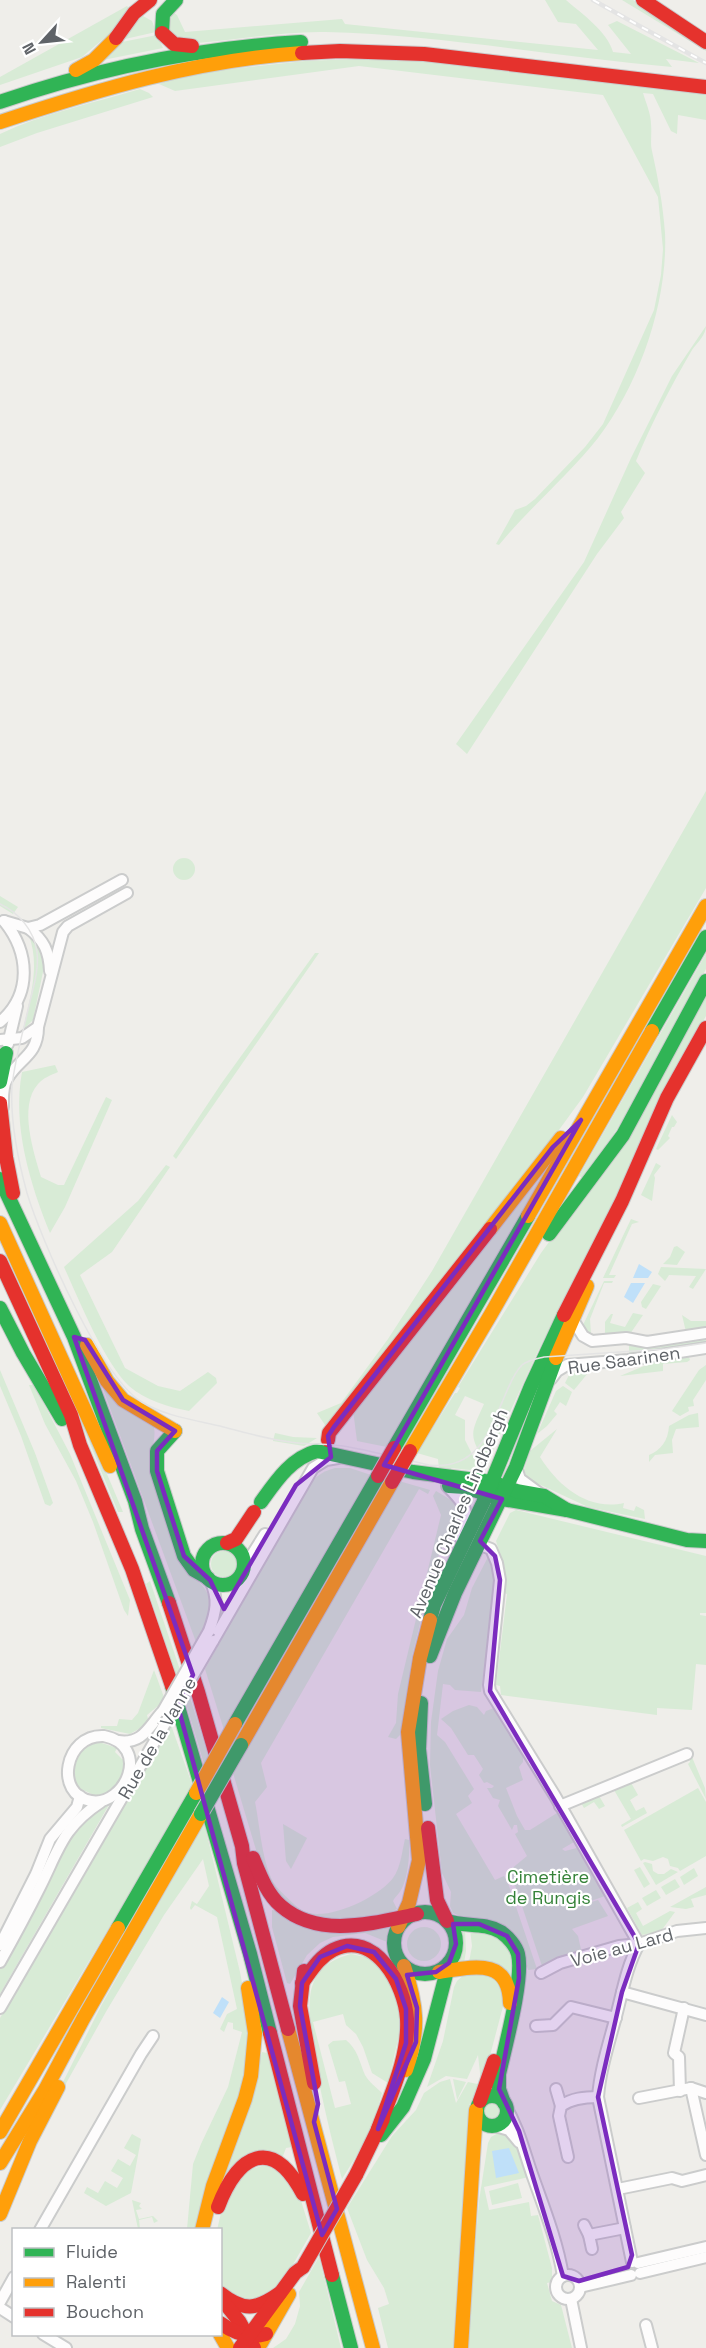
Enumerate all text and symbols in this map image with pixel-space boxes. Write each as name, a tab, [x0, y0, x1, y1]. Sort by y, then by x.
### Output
north arrow	[12, 12, 72, 72]
text: N	[17, 39, 41, 58]
street label: Rue Saarinen	[566, 1341, 682, 1379]
street label: Avenue Charles Lindbergh	[403, 1405, 513, 1621]
street label: Rue de la Vanne	[113, 1673, 201, 1803]
park label: Cimetière de Rungis	[505, 1865, 591, 1909]
street label: Voie au Lard	[568, 1922, 676, 1972]
legend	[12, 2228, 222, 2336]
text: Fluide	[66, 2240, 118, 2263]
text: Ralenti	[66, 2270, 126, 2293]
text: Bouchon	[66, 2300, 144, 2323]

